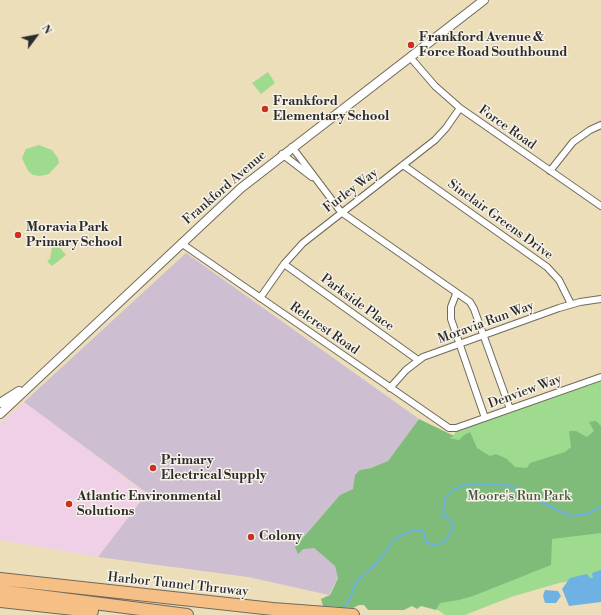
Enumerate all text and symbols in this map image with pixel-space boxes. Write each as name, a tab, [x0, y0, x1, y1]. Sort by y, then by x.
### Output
north arrow	[16, 16, 56, 56]
text: N	[38, 22, 54, 37]
place label: Frankford Avenue & Force Road Southbound	[419, 30, 568, 61]
marker: Frankford Avenue & Force Road Southbound	[406, 40, 416, 50]
place label: Frankford Elementary School	[273, 94, 389, 125]
street label: Force Road	[475, 103, 539, 153]
marker: Frankford Elementary School	[260, 104, 270, 114]
street label: Frankford Avenue	[180, 148, 270, 228]
street label: Furley Way	[321, 165, 381, 217]
street label: Sinclair Greens Drive	[444, 177, 556, 263]
place label: Moravia Park Primary School	[26, 220, 122, 251]
marker: Moravia Park Primary School	[13, 230, 23, 240]
street label: Parkside Place	[317, 271, 397, 335]
street label: Moravia Run Way	[436, 298, 536, 348]
street label: Relcrest Road	[286, 299, 362, 359]
street label: Denview Way	[486, 372, 564, 412]
place label: Primary Electrical Supply	[161, 453, 266, 484]
marker: Primary Electrical Supply	[148, 463, 158, 473]
place label: Atlantic Environmental Solutions	[77, 489, 221, 520]
park label: Moore's Run Park	[467, 489, 571, 505]
marker: Atlantic Environmental Solutions	[64, 499, 74, 509]
place label: Colony	[259, 529, 302, 545]
marker: Colony	[246, 532, 256, 542]
street label: Harbor Tunnel Thruway	[107, 570, 249, 600]

